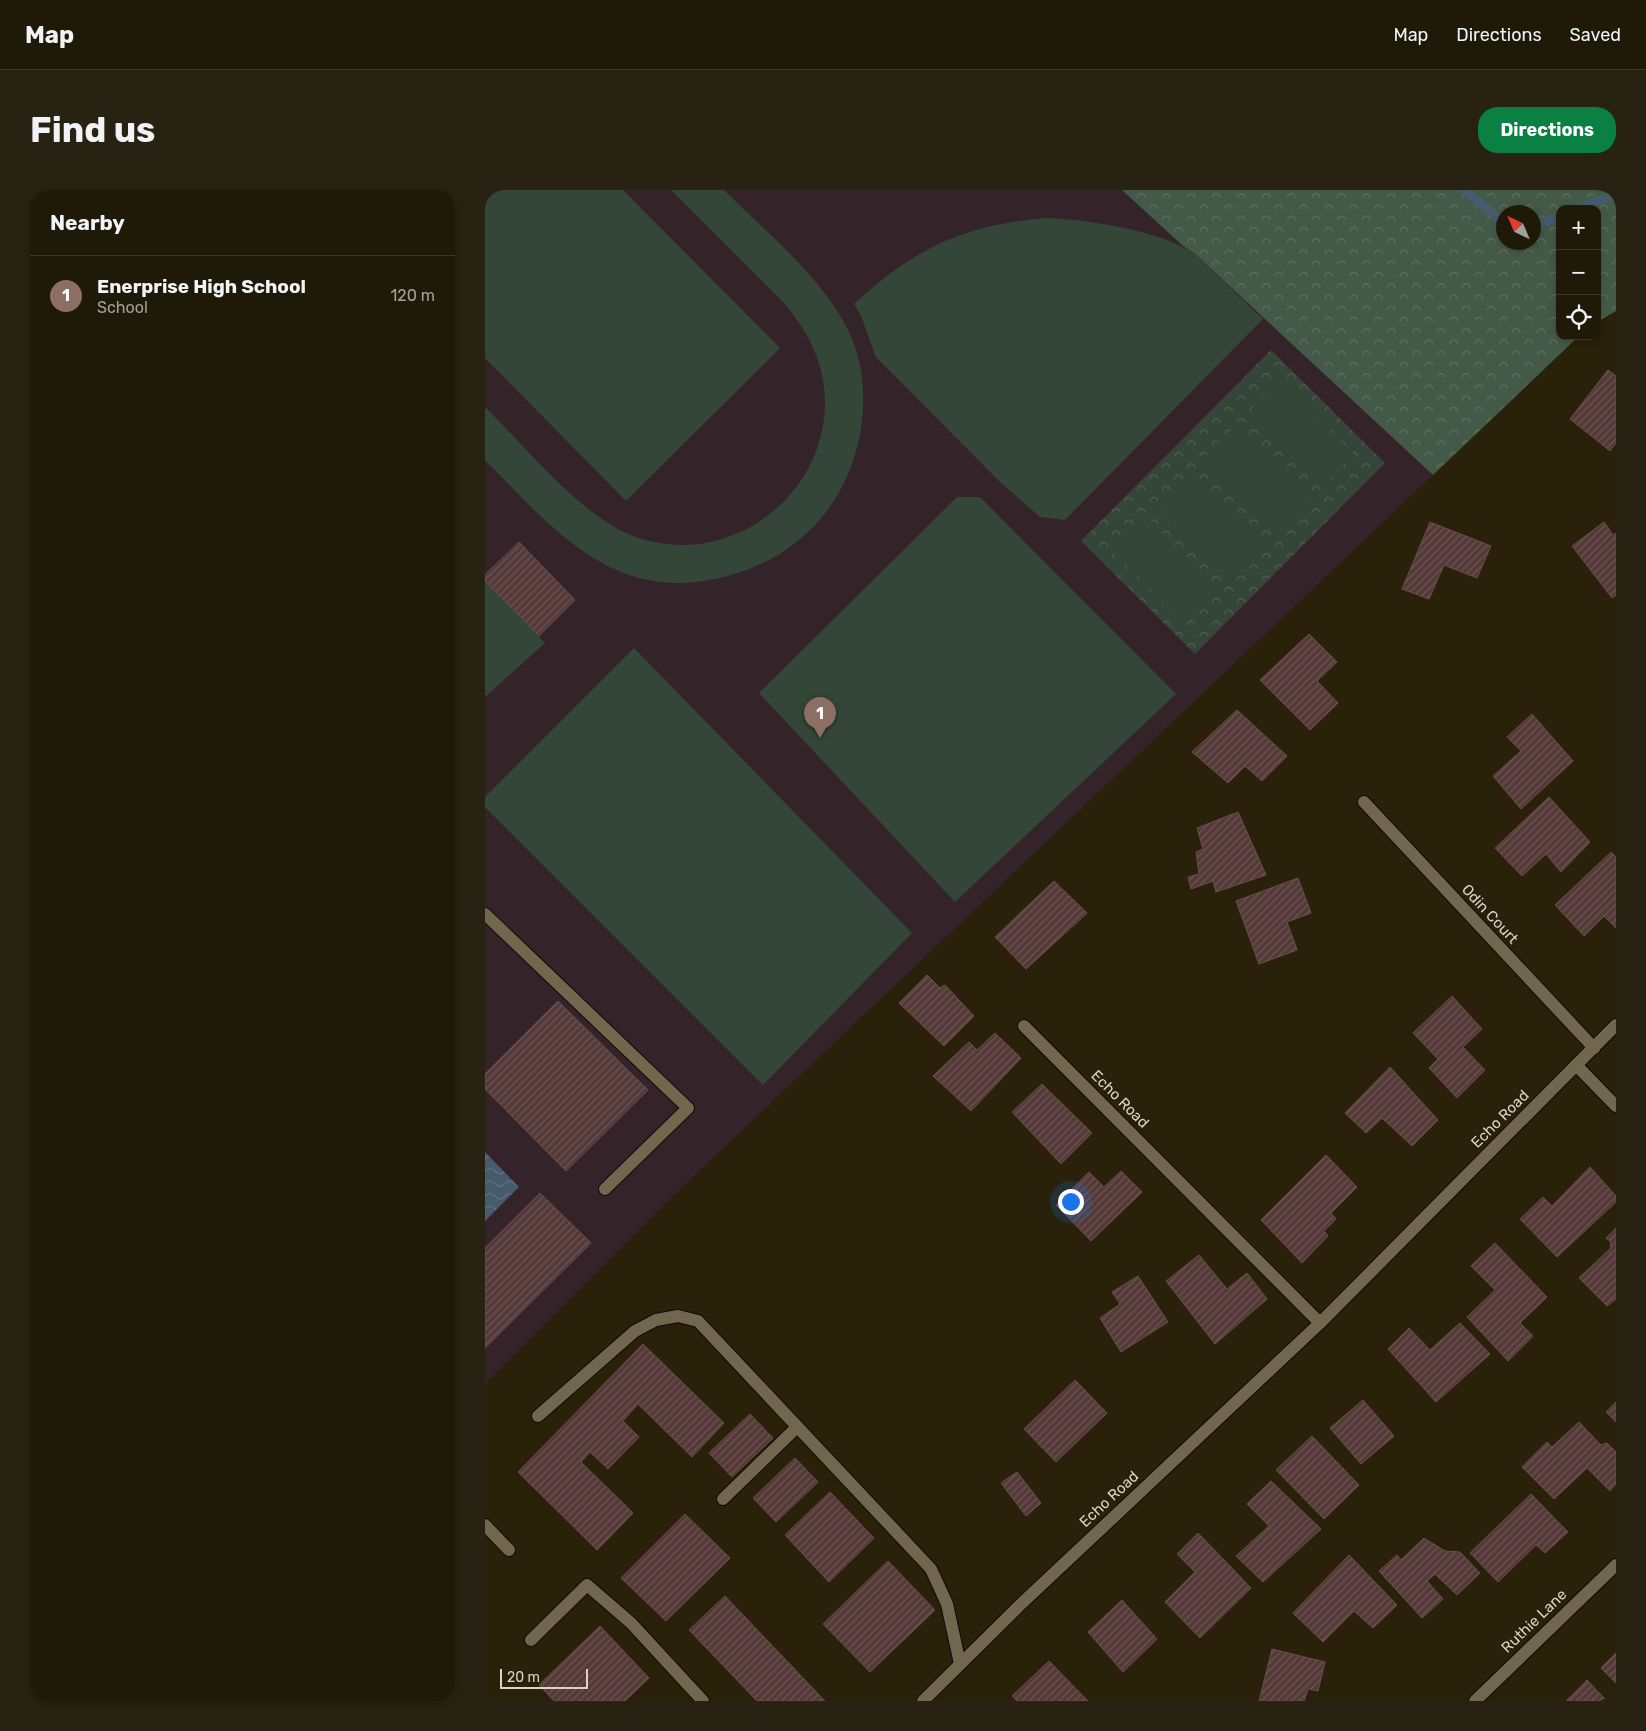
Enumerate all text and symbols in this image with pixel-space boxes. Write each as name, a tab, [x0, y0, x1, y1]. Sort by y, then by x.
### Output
text: Map	[25, 21, 74, 49]
text: Map	[1393, 24, 1428, 46]
text: Directions	[1456, 24, 1542, 46]
text: Saved	[1570, 24, 1621, 46]
button: Directions	[1478, 107, 1616, 153]
text: Find us	[30, 109, 155, 151]
north arrow	[1496, 205, 1541, 250]
map controls	[1556, 205, 1601, 340]
button: +	[1556, 205, 1601, 250]
text: Nearby	[50, 210, 125, 235]
button: −	[1556, 250, 1601, 295]
text: Enerprise High School	[97, 275, 306, 298]
text: 1	[62, 286, 70, 305]
text: 120 m	[390, 286, 435, 305]
button: locate	[1556, 295, 1601, 340]
text: School	[97, 298, 148, 317]
pin: 1	[804, 697, 836, 738]
street label: Odin Court	[1458, 881, 1522, 948]
street label: Echo Road	[1087, 1066, 1153, 1132]
street label: Echo Road	[1467, 1086, 1533, 1152]
your location	[1058, 1189, 1084, 1215]
street label: Echo Road	[1076, 1467, 1142, 1531]
street label: Ruthie Lane	[1498, 1585, 1570, 1657]
scale bar	[500, 1666, 587, 1689]
text: 20 m	[507, 1669, 540, 1686]

